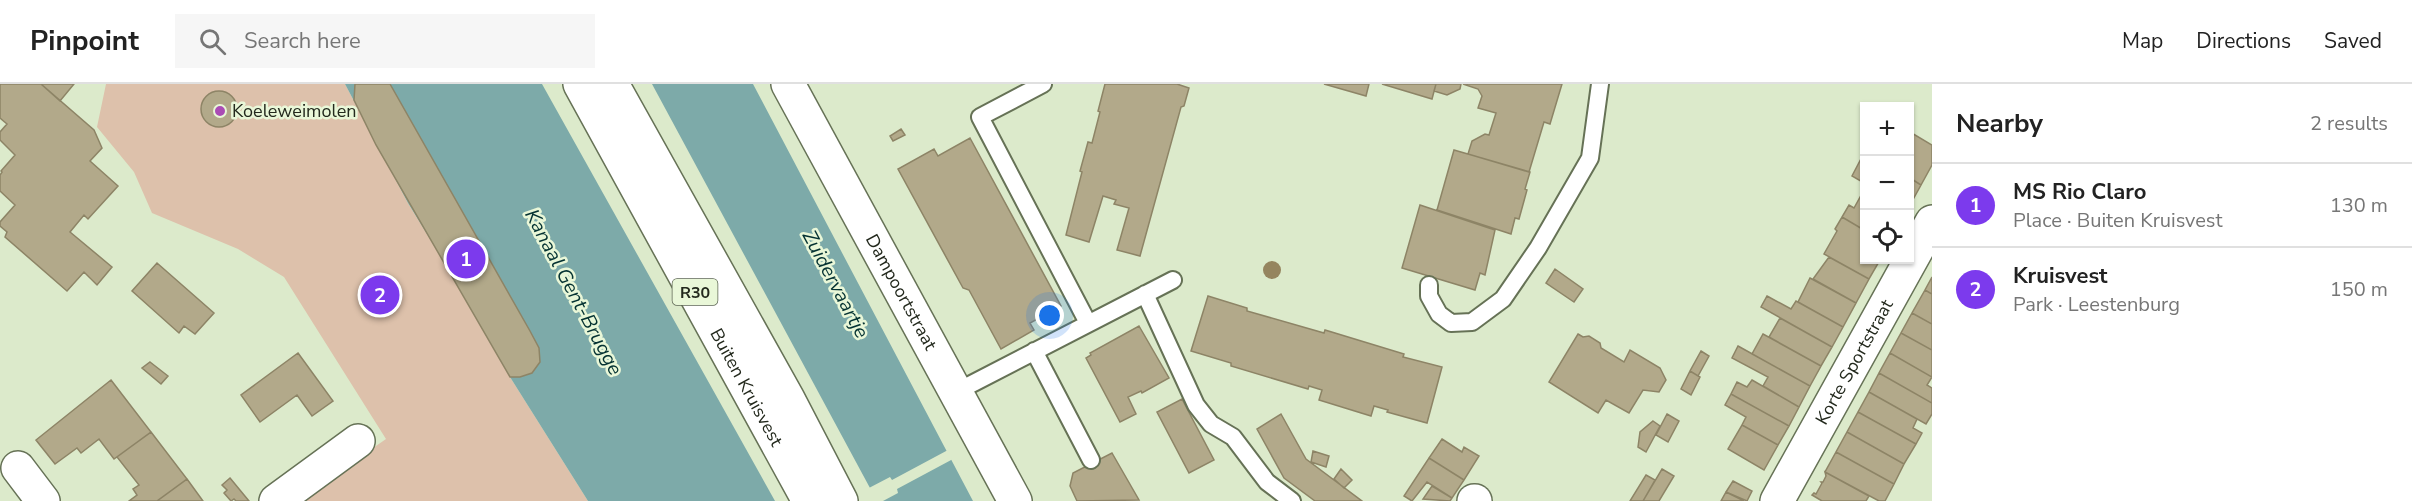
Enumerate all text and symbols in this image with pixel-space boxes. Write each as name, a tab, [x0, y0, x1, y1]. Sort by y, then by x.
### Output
search box	[175, 14, 595, 68]
text: Pinpoint	[30, 22, 139, 60]
icon: search	[196, 25, 229, 58]
text: Search here	[244, 26, 361, 56]
text: Map	[2122, 27, 2163, 55]
text: Directions	[2196, 27, 2291, 55]
text: Saved	[2324, 27, 2382, 55]
place label: Koeleweimolen	[232, 99, 357, 123]
map controls	[1860, 102, 1914, 264]
button: +	[1860, 102, 1914, 156]
marker: Koeleweimolen	[213, 104, 227, 118]
text: Nearby	[1956, 106, 2043, 141]
text: 2 results	[2310, 110, 2388, 137]
button: −	[1860, 156, 1914, 210]
text: MS Rio Claro	[2013, 177, 2146, 207]
text: 1	[1970, 192, 1982, 219]
text: 130 m	[2330, 192, 2388, 219]
water label: Kanaal Gent-Brugge	[518, 204, 629, 380]
text: Place · Buiten Kruisvest	[2013, 207, 2222, 234]
button: locate	[1860, 210, 1914, 264]
water label: Zuidervaartje	[796, 225, 876, 343]
street label: Dampoortstraat	[860, 230, 943, 355]
pin: 1	[446, 236, 486, 282]
text: Kruisvest	[2013, 261, 2107, 291]
pin: 2	[360, 272, 400, 318]
text: 2	[1970, 276, 1982, 303]
text: 150 m	[2330, 276, 2388, 303]
road number: R30	[672, 279, 718, 305]
text: Park · Leestenburg	[2013, 291, 2180, 318]
street label: Korte Sportstraat	[1810, 294, 1899, 429]
your location	[1035, 301, 1064, 330]
street label: Buiten Kruisvest	[704, 324, 789, 451]

